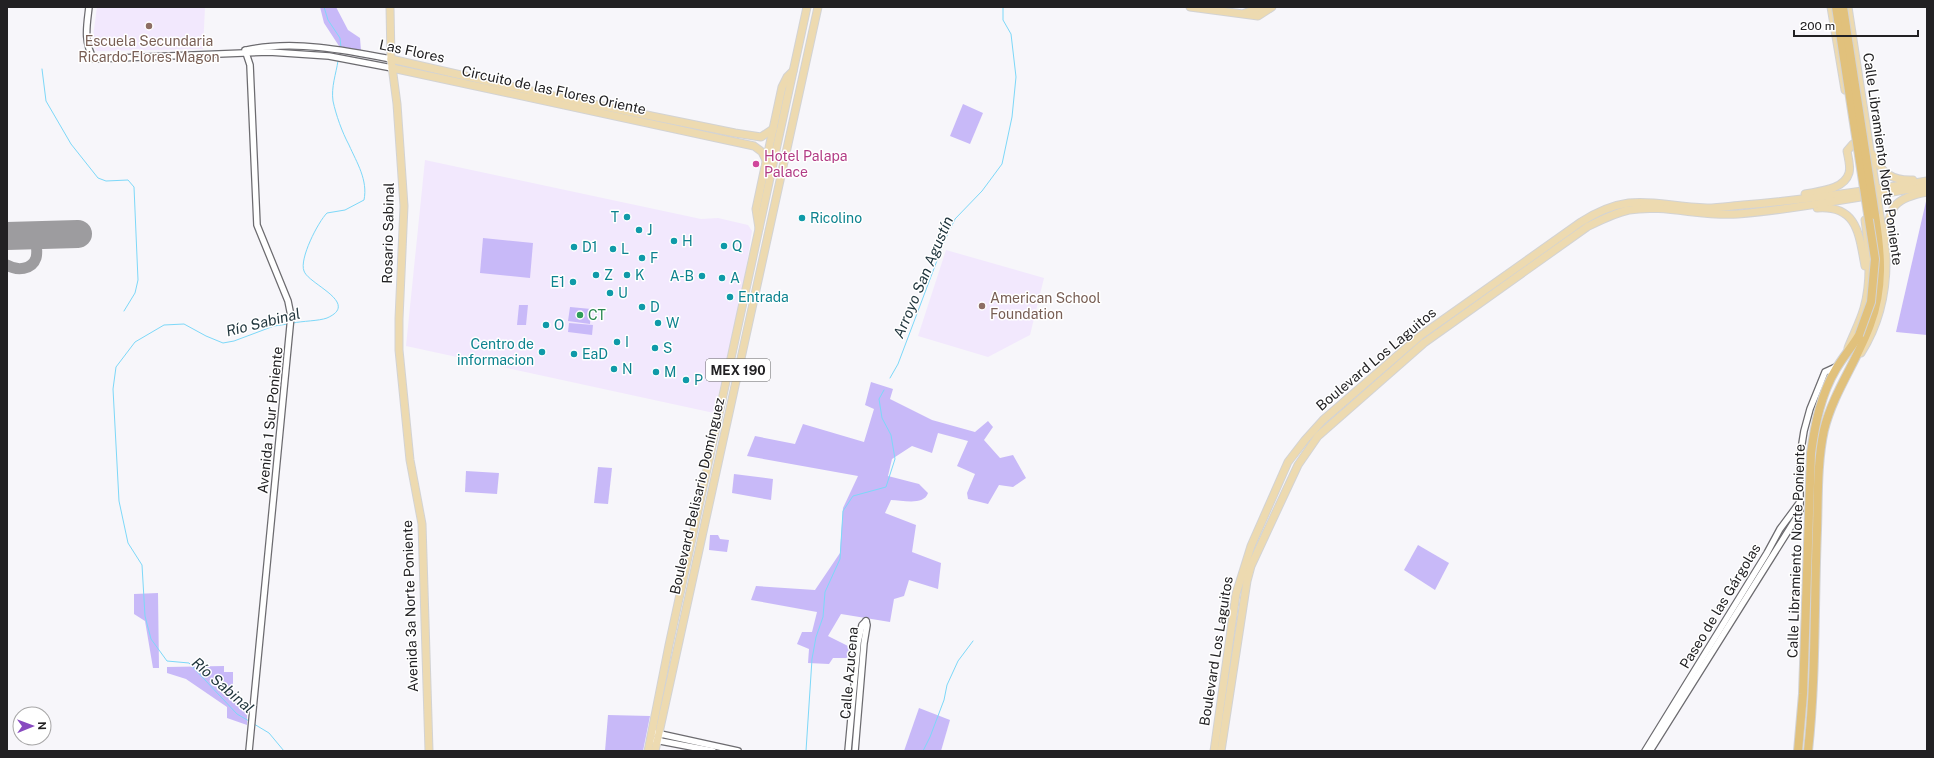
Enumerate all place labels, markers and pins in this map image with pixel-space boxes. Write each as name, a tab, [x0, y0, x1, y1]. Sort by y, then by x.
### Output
marker: Escuela Secundaria Ricardo Flores Magon	[144, 21, 154, 31]
place label: Escuela Secundaria Ricardo Flores Magon	[78, 33, 220, 65]
place label: Hotel Palapa Palace	[764, 148, 847, 180]
marker: Hotel Palapa Palace	[751, 159, 761, 169]
place label: T	[611, 209, 619, 225]
place label: Ricolino	[810, 210, 862, 226]
marker: T	[622, 212, 632, 222]
marker: Ricolino	[797, 213, 807, 223]
place label: J	[647, 222, 652, 238]
marker: J	[634, 225, 644, 235]
place label: H	[682, 233, 693, 249]
marker: H	[669, 236, 679, 246]
place label: Q	[732, 238, 742, 254]
place label: D1	[582, 239, 597, 255]
place label: L	[621, 241, 629, 257]
marker: Q	[719, 241, 729, 251]
marker: D1	[569, 242, 579, 252]
marker: L	[608, 244, 618, 254]
place label: F	[650, 250, 658, 266]
marker: F	[637, 253, 647, 263]
place label: Z	[604, 267, 613, 283]
place label: K	[635, 267, 645, 283]
place label: A-B	[670, 268, 694, 284]
marker: Z	[591, 270, 601, 280]
marker: K	[622, 270, 632, 280]
place label: A	[730, 270, 740, 286]
marker: A-B	[697, 271, 707, 281]
marker: A	[717, 273, 727, 283]
place label: E1	[551, 274, 565, 290]
marker: E1	[568, 277, 578, 287]
place label: U	[618, 285, 628, 301]
marker: U	[605, 288, 615, 298]
place label: Entrada	[738, 289, 789, 305]
place label: American School Foundation	[990, 290, 1101, 322]
marker: Entrada	[725, 292, 735, 302]
place label: D	[650, 299, 660, 315]
marker: American School Foundation	[977, 301, 987, 311]
marker: D	[637, 302, 647, 312]
place label: CT	[588, 307, 606, 323]
marker: CT	[575, 310, 585, 320]
place label: W	[666, 315, 680, 331]
place label: O	[554, 317, 564, 333]
marker: W	[653, 318, 663, 328]
marker: O	[541, 320, 551, 330]
place label: I	[625, 334, 629, 350]
place label: Centro de informacion	[457, 336, 534, 368]
marker: I	[612, 337, 622, 347]
place label: S	[663, 340, 672, 356]
marker: S	[650, 343, 660, 353]
place label: EaD	[582, 346, 608, 362]
marker: Centro de informacion	[537, 347, 547, 357]
marker: EaD	[569, 349, 579, 359]
place label: N	[622, 361, 633, 377]
marker: N	[609, 364, 619, 374]
place label: M	[664, 364, 676, 380]
marker: M	[651, 367, 661, 377]
place label: P	[694, 372, 703, 388]
marker: P	[681, 375, 691, 385]

